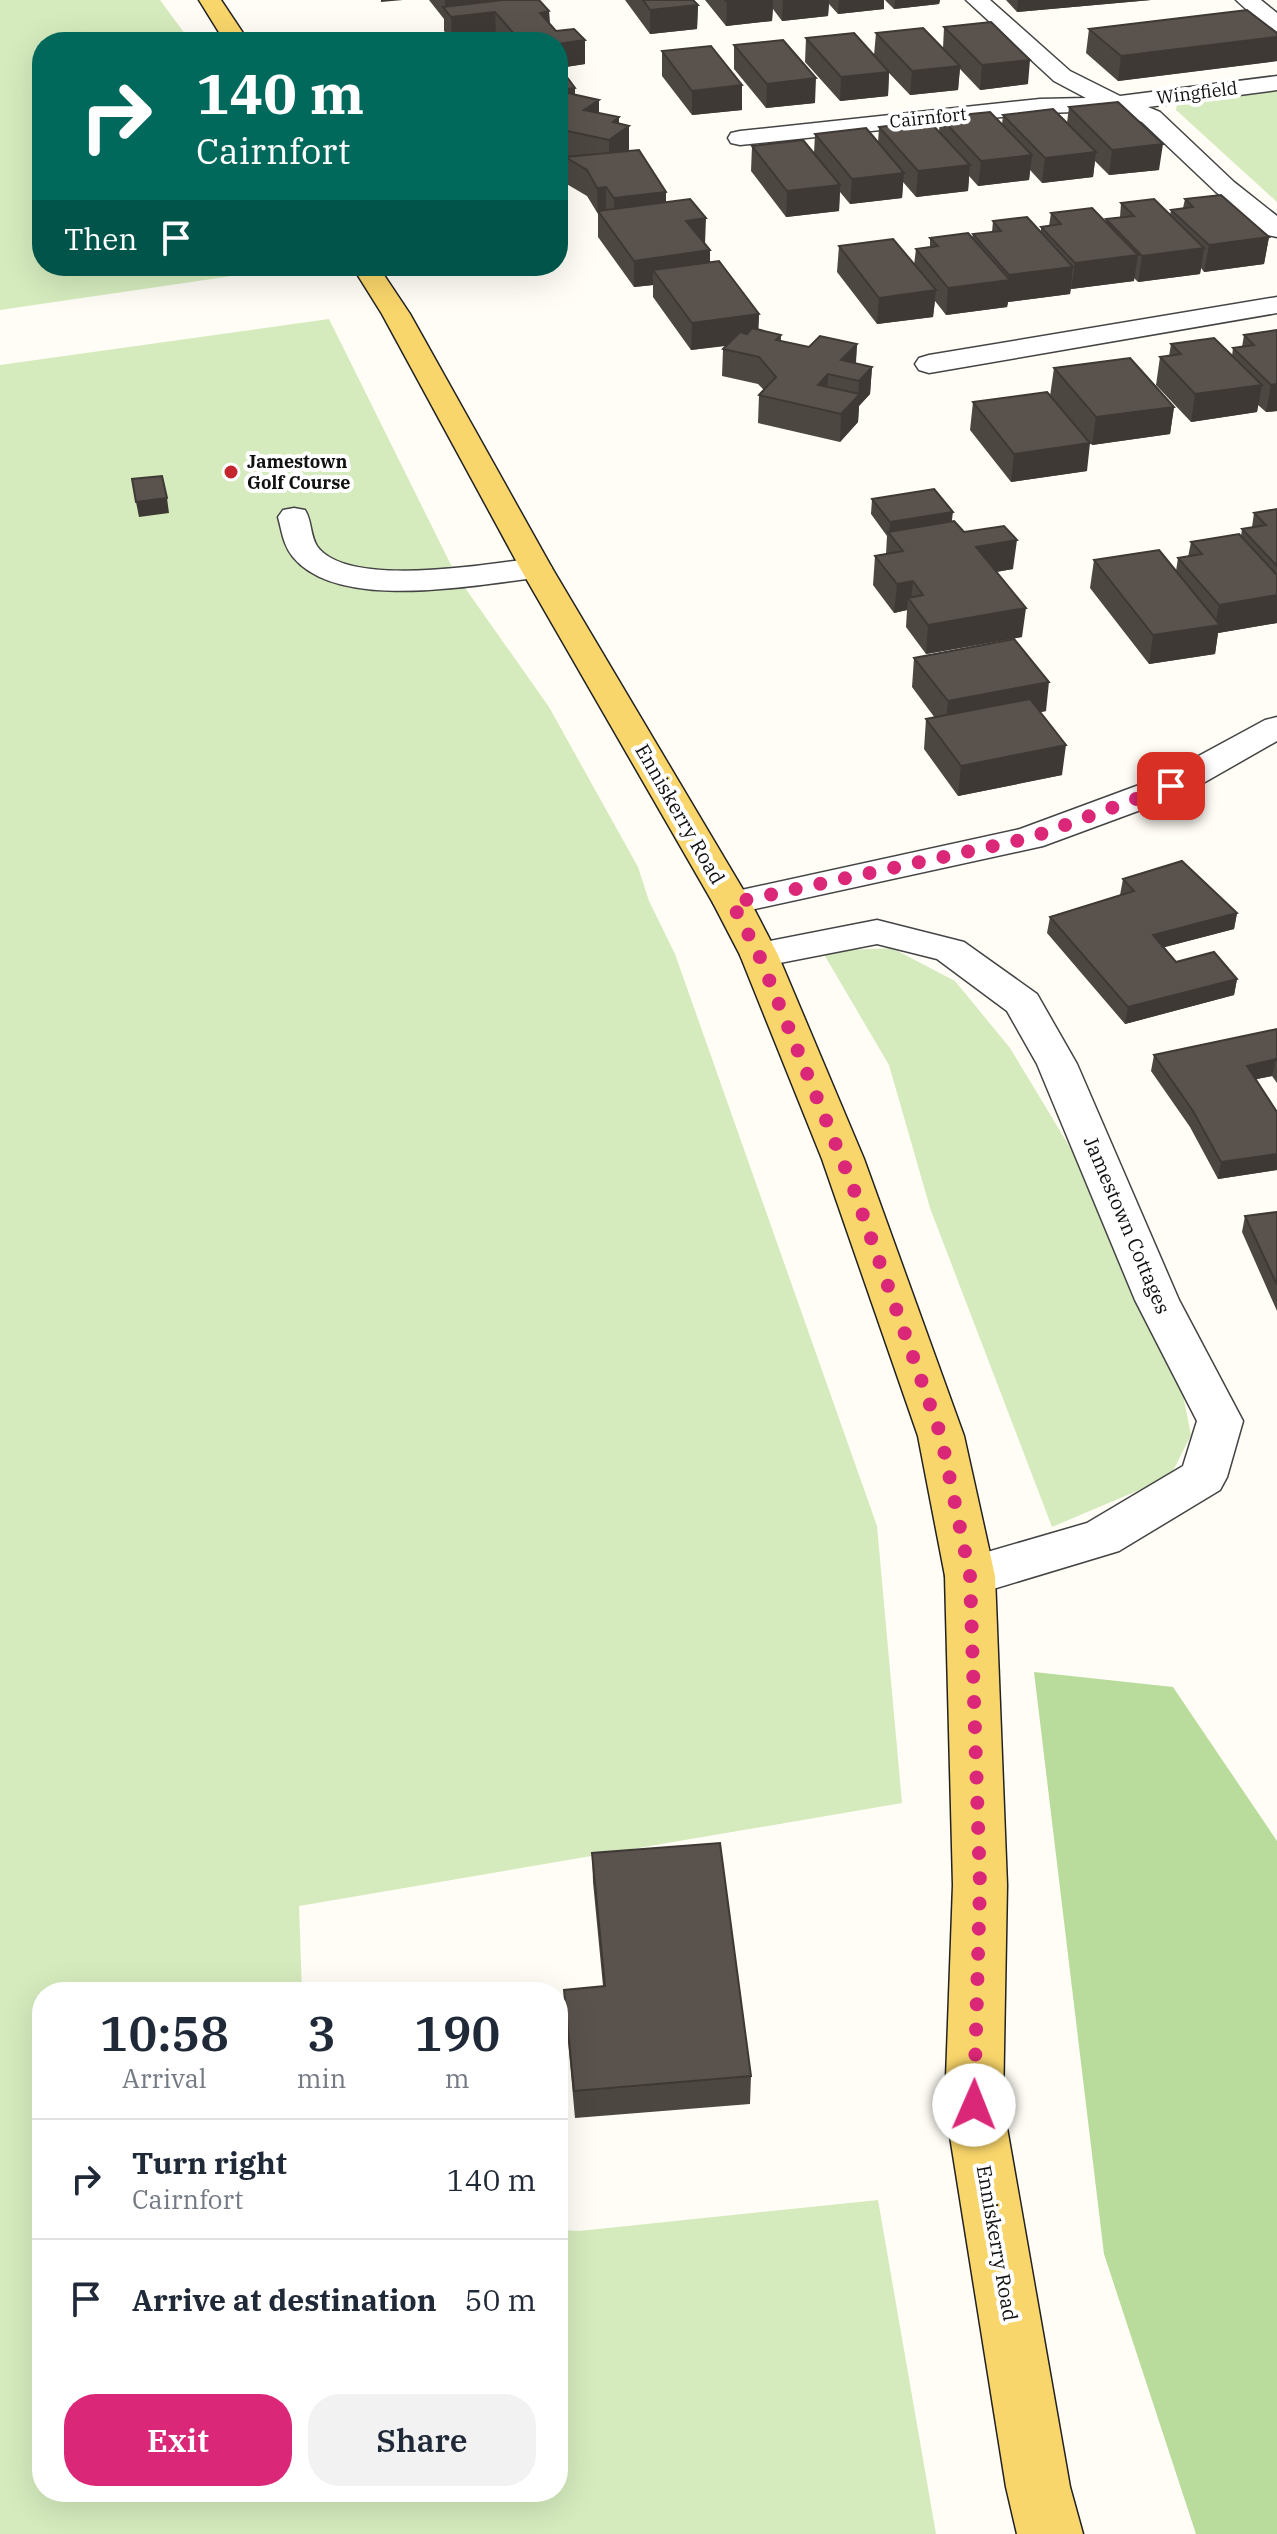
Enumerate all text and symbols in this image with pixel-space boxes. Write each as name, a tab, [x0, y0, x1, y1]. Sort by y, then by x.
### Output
text: 140 m	[196, 57, 364, 129]
icon: right	[64, 64, 168, 168]
street label: Wingfield	[1155, 76, 1239, 109]
street label: Cairnfort	[888, 102, 968, 133]
text: Cairnfort	[196, 127, 350, 174]
icon: arrive	[154, 216, 198, 260]
text: Then	[64, 219, 138, 258]
place label: Jamestown Golf Course	[247, 450, 351, 494]
marker: Jamestown Golf Course	[222, 463, 240, 481]
street label: Enniskerry Road	[629, 739, 732, 889]
pin	[1137, 752, 1205, 820]
icon: arrive	[1149, 764, 1193, 808]
street label: Jamestown Cottages	[1078, 1132, 1177, 1318]
text: 10:58	[100, 2002, 229, 2064]
text: 3	[307, 2002, 336, 2064]
text: 190	[414, 2002, 500, 2064]
text: Arrival	[122, 2061, 207, 2095]
text: min	[297, 2061, 346, 2095]
text: m	[445, 2061, 470, 2095]
position arrow	[932, 2063, 1016, 2147]
text: Turn right	[132, 2143, 287, 2182]
icon: right	[64, 2157, 108, 2201]
text: 140 m	[446, 2160, 536, 2199]
street label: Enniskerry Road	[970, 2163, 1024, 2323]
text: Cairnfort	[132, 2182, 244, 2216]
icon: arrive	[64, 2277, 108, 2321]
text: Arrive at destination	[132, 2280, 437, 2319]
text: 50 m	[464, 2280, 536, 2319]
button: Exit	[64, 2394, 292, 2486]
button: Share	[308, 2394, 536, 2486]

